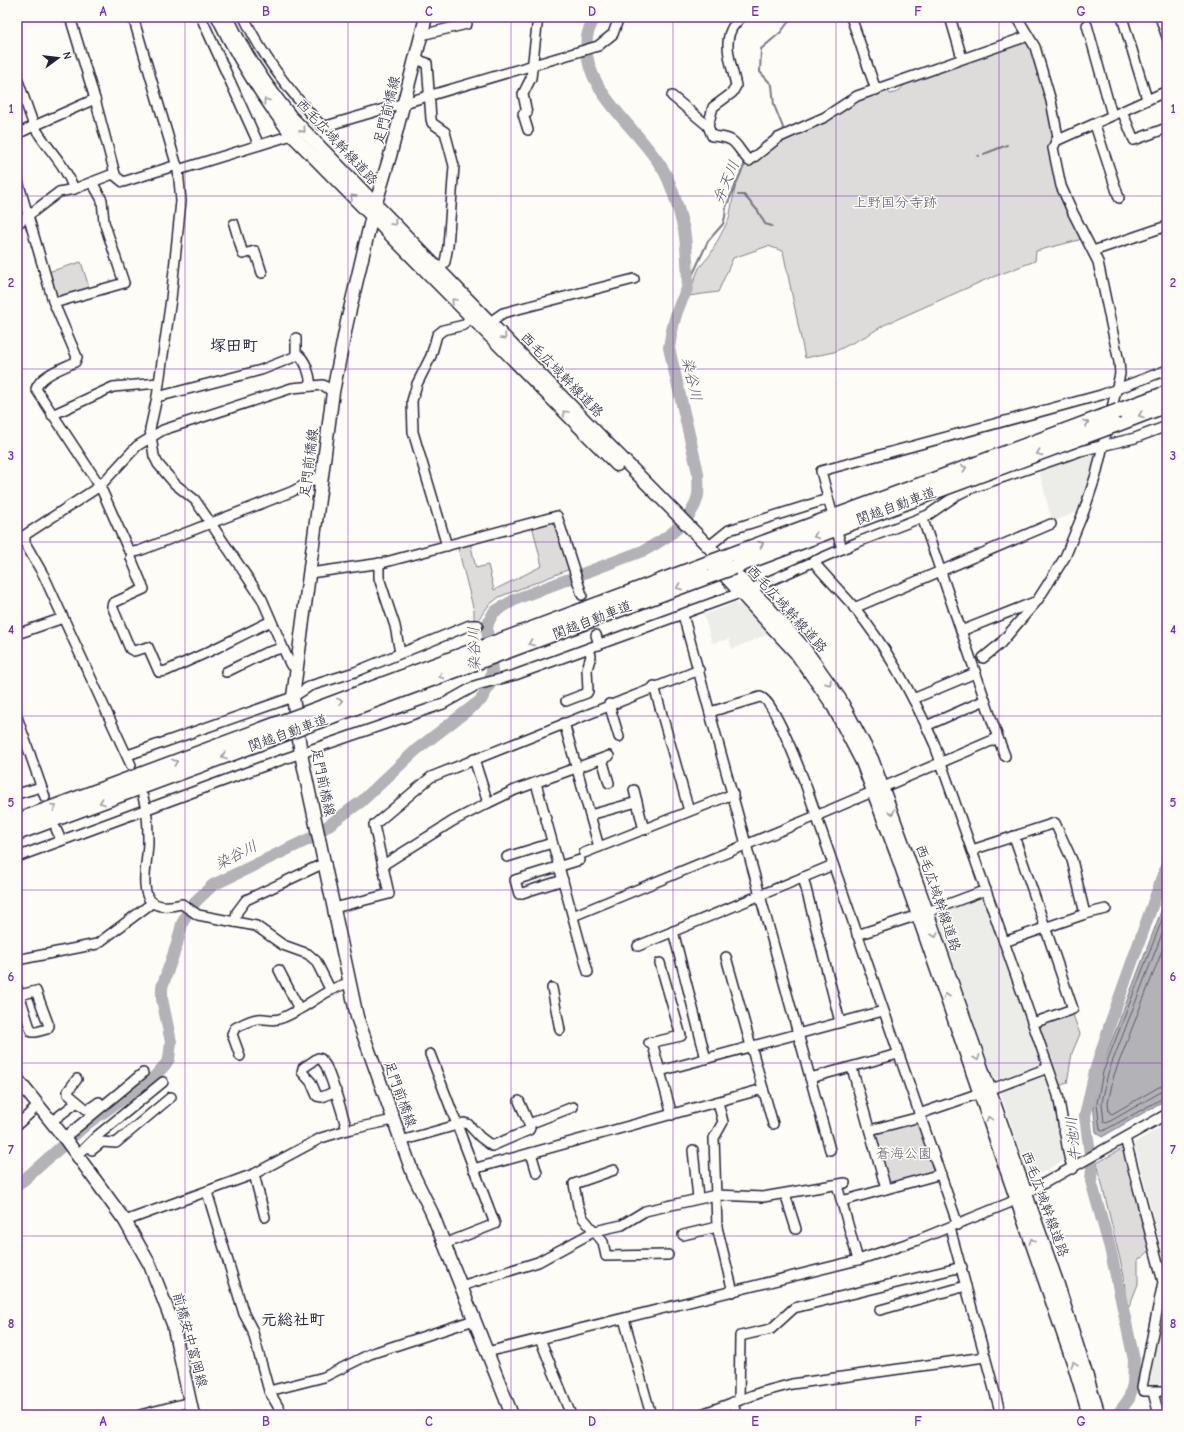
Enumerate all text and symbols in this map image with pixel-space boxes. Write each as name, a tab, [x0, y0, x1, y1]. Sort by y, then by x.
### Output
text: A	[99, 4, 107, 19]
text: B	[262, 4, 270, 19]
text: C	[425, 4, 433, 19]
text: D	[588, 4, 596, 19]
text: E	[751, 4, 759, 19]
text: F	[914, 4, 922, 19]
text: G	[1076, 4, 1086, 19]
north arrow	[38, 38, 78, 78]
text: N	[60, 50, 74, 61]
street label: 足門前橋線	[370, 74, 404, 146]
street label: 西毛広域幹線道路	[293, 95, 381, 189]
one-way arrow	[264, 99, 271, 106]
text: 1	[8, 101, 14, 116]
text: 1	[1170, 101, 1176, 116]
one-way arrow	[298, 125, 306, 133]
water label: 弁天川	[709, 158, 743, 206]
one-way arrow	[350, 194, 358, 202]
park label: 上野国分寺跡	[853, 194, 937, 211]
one-way arrow	[389, 218, 396, 226]
text: 2	[8, 275, 14, 290]
text: 2	[1170, 275, 1176, 290]
one-way arrow	[451, 298, 459, 306]
street label: 西毛広域幹線道路	[517, 329, 607, 421]
one-way arrow	[499, 332, 507, 340]
district label: 塚田町	[210, 337, 258, 355]
water label: 染谷川	[678, 355, 706, 403]
one-way arrow	[562, 410, 570, 418]
one-way arrow	[1138, 410, 1145, 418]
one-way arrow	[1082, 419, 1089, 427]
street label: 足門前橋線	[296, 427, 322, 499]
text: 3	[8, 448, 14, 463]
one-way arrow	[1036, 448, 1043, 456]
text: 3	[1170, 448, 1176, 463]
one-way arrow	[961, 464, 968, 473]
street label: 関越自動車道	[854, 484, 938, 528]
one-way arrow	[812, 531, 819, 540]
one-way arrow	[758, 540, 765, 548]
street label: 西毛広域幹線道路	[743, 562, 831, 656]
one-way arrow	[675, 583, 682, 591]
street label: 関越自動車道	[550, 597, 634, 643]
text: 4	[8, 622, 14, 637]
text: 4	[1170, 622, 1176, 637]
water label: 染谷川	[465, 626, 483, 672]
one-way arrow	[527, 638, 534, 646]
one-way arrow	[437, 671, 444, 680]
one-way arrow	[824, 679, 831, 686]
one-way arrow	[336, 697, 343, 705]
street label: 関越自動車道	[246, 711, 330, 755]
street label: 足門前橋線	[307, 746, 339, 818]
one-way arrow	[221, 752, 228, 760]
one-way arrow	[172, 758, 179, 766]
text: 5	[8, 795, 15, 810]
text: 5	[1170, 795, 1177, 810]
one-way arrow	[99, 797, 106, 805]
one-way arrow	[50, 804, 57, 812]
one-way arrow	[887, 809, 896, 816]
water label: 染谷川	[212, 837, 260, 873]
street label: 西毛広域幹線道路	[912, 842, 964, 954]
one-way arrow	[930, 932, 938, 939]
text: 6	[8, 969, 15, 984]
text: 6	[1170, 969, 1177, 984]
one-way arrow	[942, 993, 951, 1000]
one-way arrow	[973, 1054, 981, 1061]
street label: 足門前橋線	[380, 1058, 420, 1130]
one-way arrow	[985, 1115, 993, 1122]
water label: 牛池川	[1062, 1116, 1084, 1162]
text: 7	[8, 1142, 14, 1157]
text: 7	[1170, 1142, 1176, 1157]
park label: 蒼海公園	[876, 1145, 932, 1162]
street label: 西毛広域幹線道路	[1018, 1148, 1072, 1260]
one-way arrow	[1028, 1238, 1036, 1245]
street label: 前橋安中富岡線	[169, 1290, 211, 1390]
district label: 元総社町	[261, 1311, 325, 1329]
text: 8	[8, 1316, 14, 1331]
text: 8	[1170, 1316, 1176, 1331]
one-way arrow	[1070, 1361, 1079, 1368]
text: A	[99, 1414, 107, 1429]
text: B	[262, 1414, 270, 1429]
text: C	[425, 1414, 433, 1429]
text: D	[588, 1414, 596, 1429]
text: E	[751, 1414, 759, 1429]
text: F	[914, 1414, 922, 1429]
text: G	[1076, 1414, 1086, 1429]

